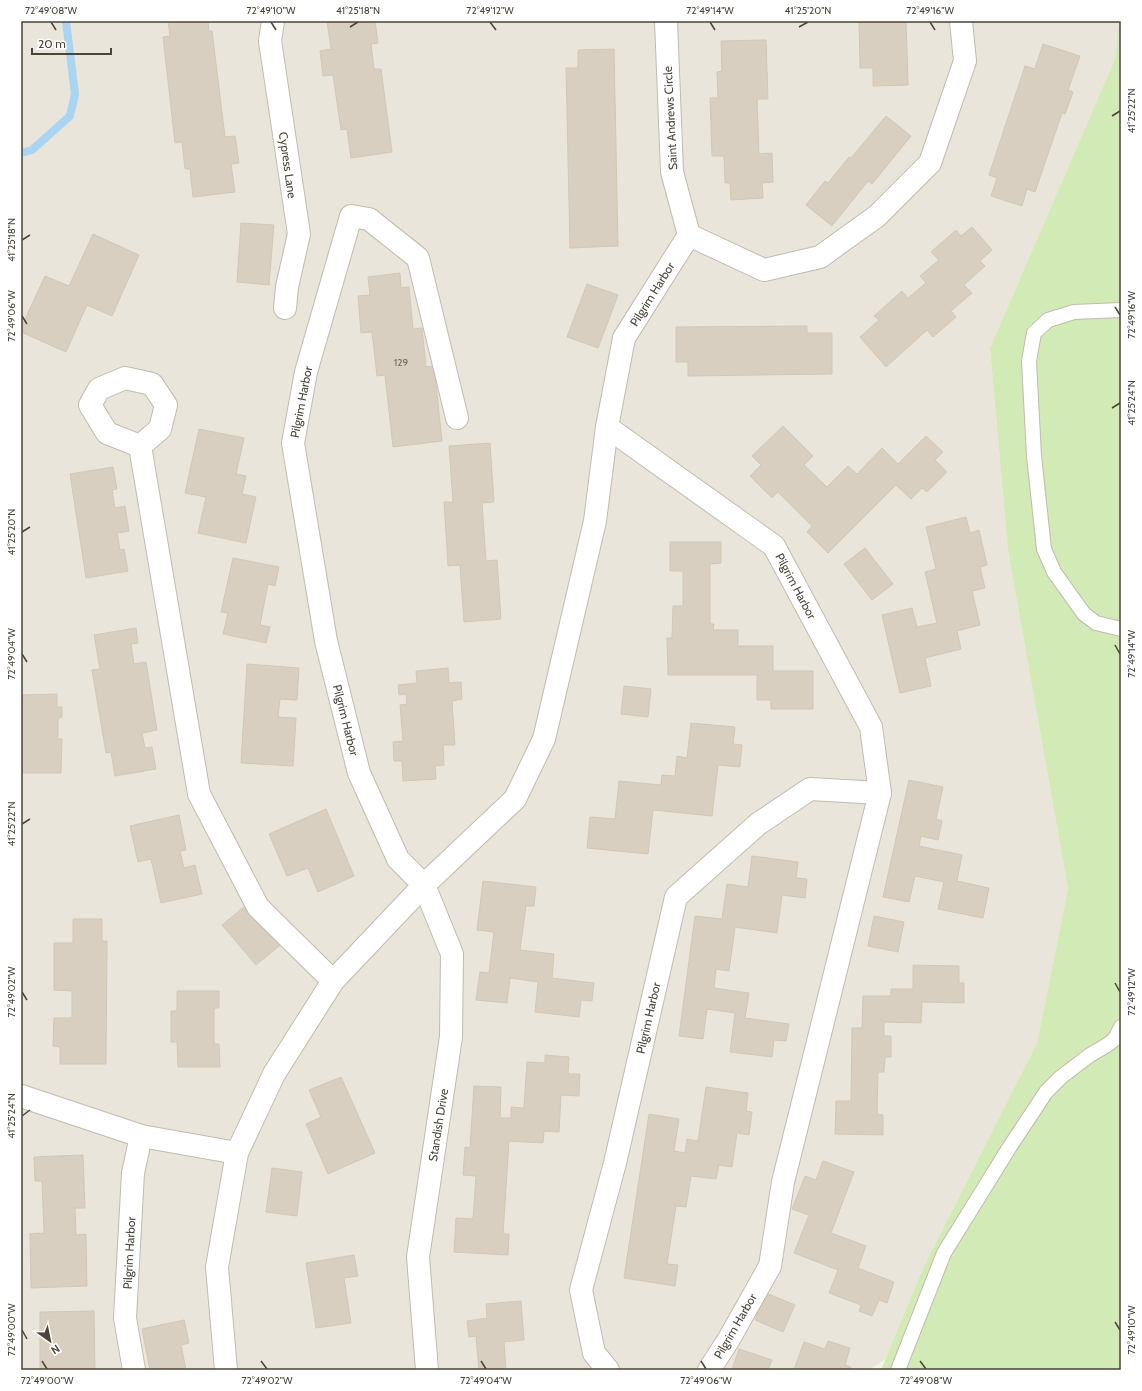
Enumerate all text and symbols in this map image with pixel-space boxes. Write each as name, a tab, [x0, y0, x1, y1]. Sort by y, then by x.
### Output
text: 72°49'08"W	[25, 4, 77, 17]
text: 72°49'10"W	[246, 4, 296, 17]
text: 41°25'18"N	[336, 4, 380, 17]
text: 72°49'12"W	[466, 4, 514, 17]
text: 72°49'14"W	[686, 4, 734, 17]
text: 41°25'20"N	[785, 4, 831, 17]
text: 72°49'16"W	[906, 4, 954, 17]
scale bar	[32, 30, 111, 56]
text: 20 m	[38, 36, 66, 51]
street label: Saint Andrews Circle	[660, 66, 680, 170]
text: 41°25'22"N	[1125, 88, 1138, 134]
street label: Cypress Lane	[276, 131, 300, 199]
text: 41°25'18"N	[5, 218, 18, 262]
street label: Pilgrim Harbor	[626, 259, 678, 329]
text: 72°49'06"W	[5, 290, 18, 342]
text: 72°49'16"W	[1125, 291, 1138, 339]
house number: 129	[394, 356, 408, 369]
street label: Pilgrim Harbor	[287, 365, 315, 439]
text: 41°25'24"N	[1125, 380, 1138, 426]
text: 41°25'20"N	[5, 509, 18, 555]
street label: Pilgrim Harbor	[772, 550, 820, 622]
text: 72°49'04"W	[5, 628, 18, 680]
text: 72°49'14"W	[1125, 630, 1138, 678]
street label: Pilgrim Harbor	[330, 683, 362, 757]
text: 41°25'22"N	[5, 801, 18, 847]
text: 72°49'02"W	[5, 966, 18, 1018]
text: 72°49'12"W	[1125, 968, 1138, 1016]
street label: Pilgrim Harbor	[633, 981, 664, 1055]
street label: Standish Drive	[425, 1087, 451, 1163]
text: 41°25'24"N	[5, 1093, 18, 1139]
street label: Pilgrim Harbor	[120, 1216, 138, 1290]
street label: Pilgrim Harbor	[710, 1291, 760, 1361]
text: 72°49'00"W	[5, 1303, 18, 1356]
text: 72°49'10"W	[1125, 1305, 1138, 1355]
north arrow	[30, 1321, 70, 1361]
text: N	[48, 1341, 63, 1357]
text: 72°49'00"W	[21, 1374, 74, 1387]
text: 72°49'02"W	[242, 1374, 293, 1387]
text: 72°49'04"W	[460, 1374, 512, 1387]
text: 72°49'06"W	[680, 1374, 732, 1387]
text: 72°49'08"W	[900, 1374, 952, 1387]

